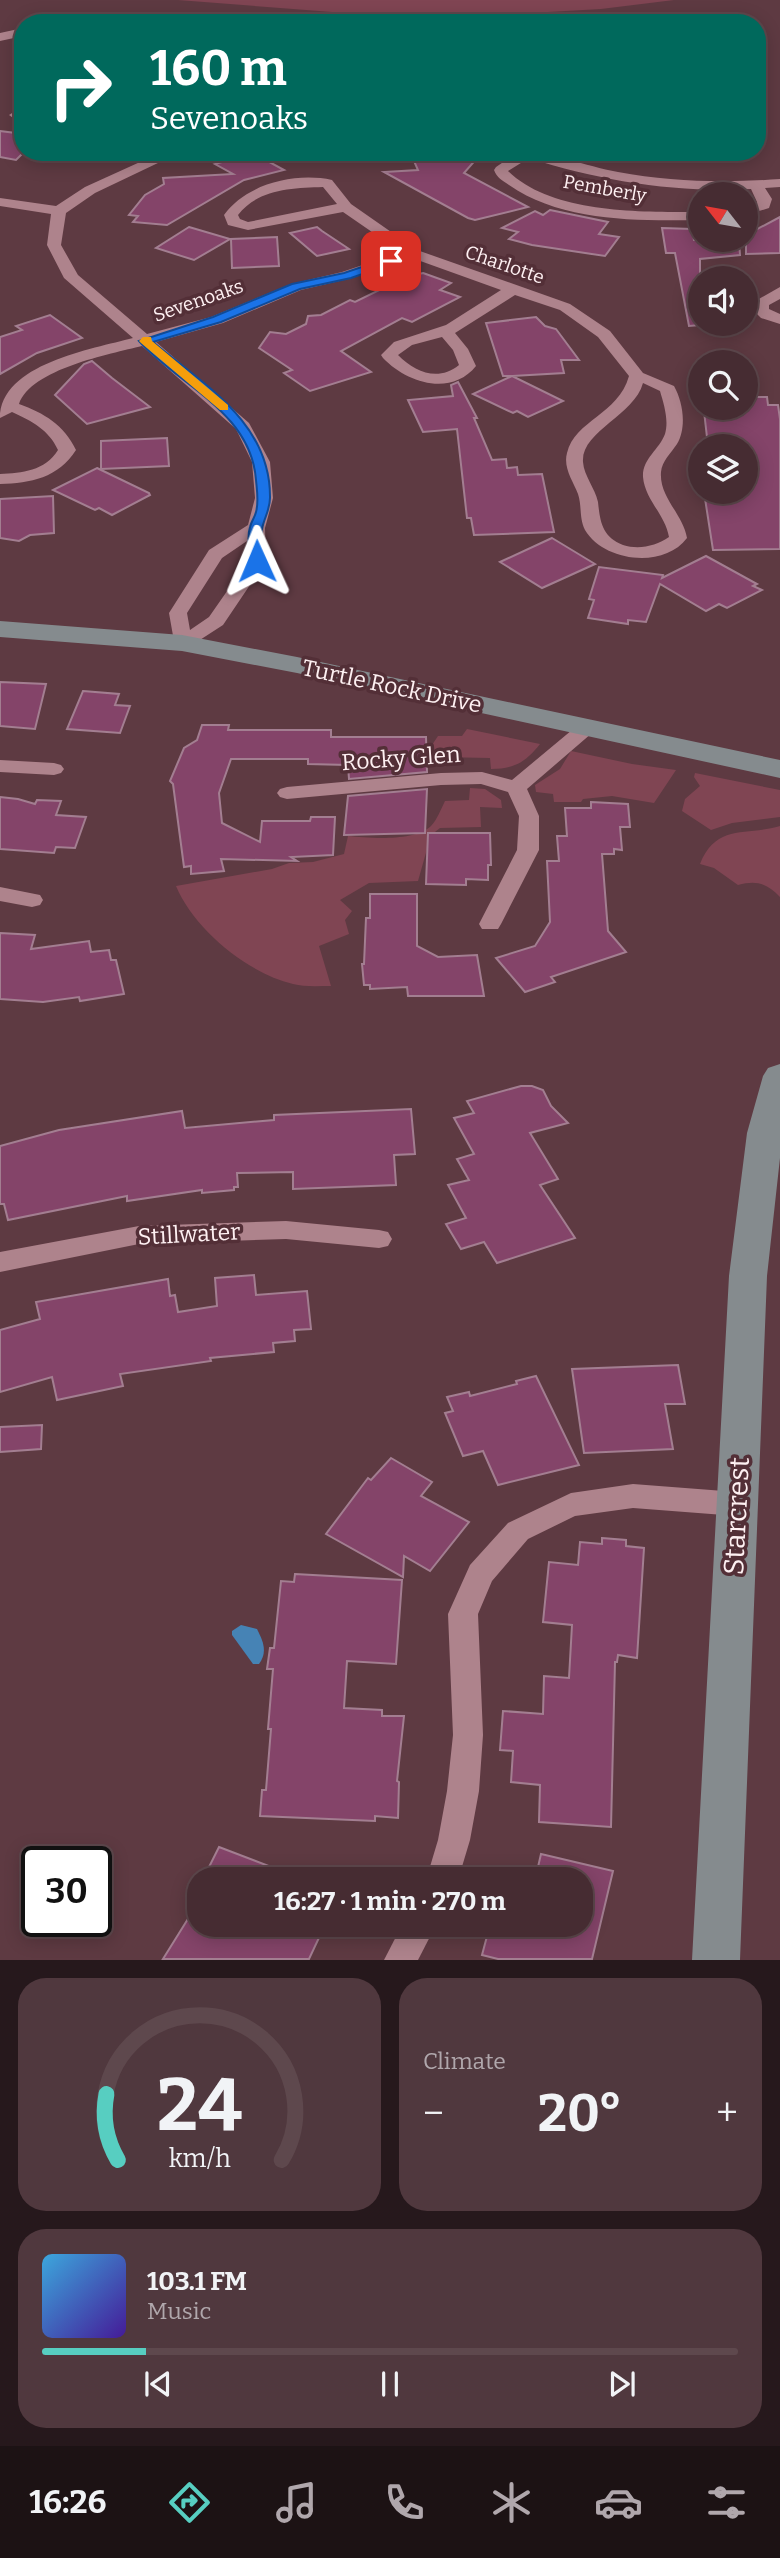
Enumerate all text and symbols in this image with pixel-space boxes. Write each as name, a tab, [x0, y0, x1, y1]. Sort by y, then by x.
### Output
text: 160 m	[150, 39, 287, 98]
icon: right	[35, 42, 126, 133]
text: Sevenoaks	[150, 99, 308, 137]
street label: Pemberly	[561, 170, 649, 207]
north arrow	[688, 182, 758, 252]
map controls	[688, 182, 758, 504]
pin	[361, 231, 421, 291]
street label: Charlotte	[462, 240, 547, 289]
icon: arrive	[372, 242, 410, 280]
button: sound	[688, 266, 758, 336]
street label: Sevenoaks	[150, 274, 246, 327]
button: search	[688, 350, 758, 420]
button: layers	[688, 434, 758, 504]
position arrow	[220, 524, 294, 598]
street label: Turtle Rock Drive	[300, 653, 484, 719]
street label: Rocky Glen	[341, 740, 462, 776]
street label: Stillwater	[137, 1217, 241, 1251]
street label: Starcrest	[717, 1456, 756, 1576]
speed limit sign: 30	[21, 1846, 112, 1937]
text: 16:27 · 1 min · 270 m	[274, 1886, 506, 1917]
text: Climate	[423, 2047, 506, 2075]
text: 24	[157, 2063, 242, 2150]
text: 20°	[538, 2082, 622, 2145]
text: −	[423, 2090, 444, 2136]
text: +	[716, 2090, 738, 2136]
text: km/h	[169, 2144, 231, 2174]
text: 103.1 FM	[147, 2266, 247, 2297]
text: Music	[147, 2297, 211, 2325]
icon: previous	[139, 2365, 177, 2403]
icon: pause	[371, 2365, 409, 2403]
icon: next	[603, 2365, 641, 2403]
icon: directions	[165, 2478, 214, 2527]
icon: music	[272, 2478, 321, 2527]
icon: phone	[380, 2478, 429, 2527]
icon: climate	[487, 2478, 536, 2527]
icon: car	[594, 2478, 643, 2527]
icon: filters	[702, 2478, 751, 2527]
text: 16:26	[29, 2483, 106, 2521]

